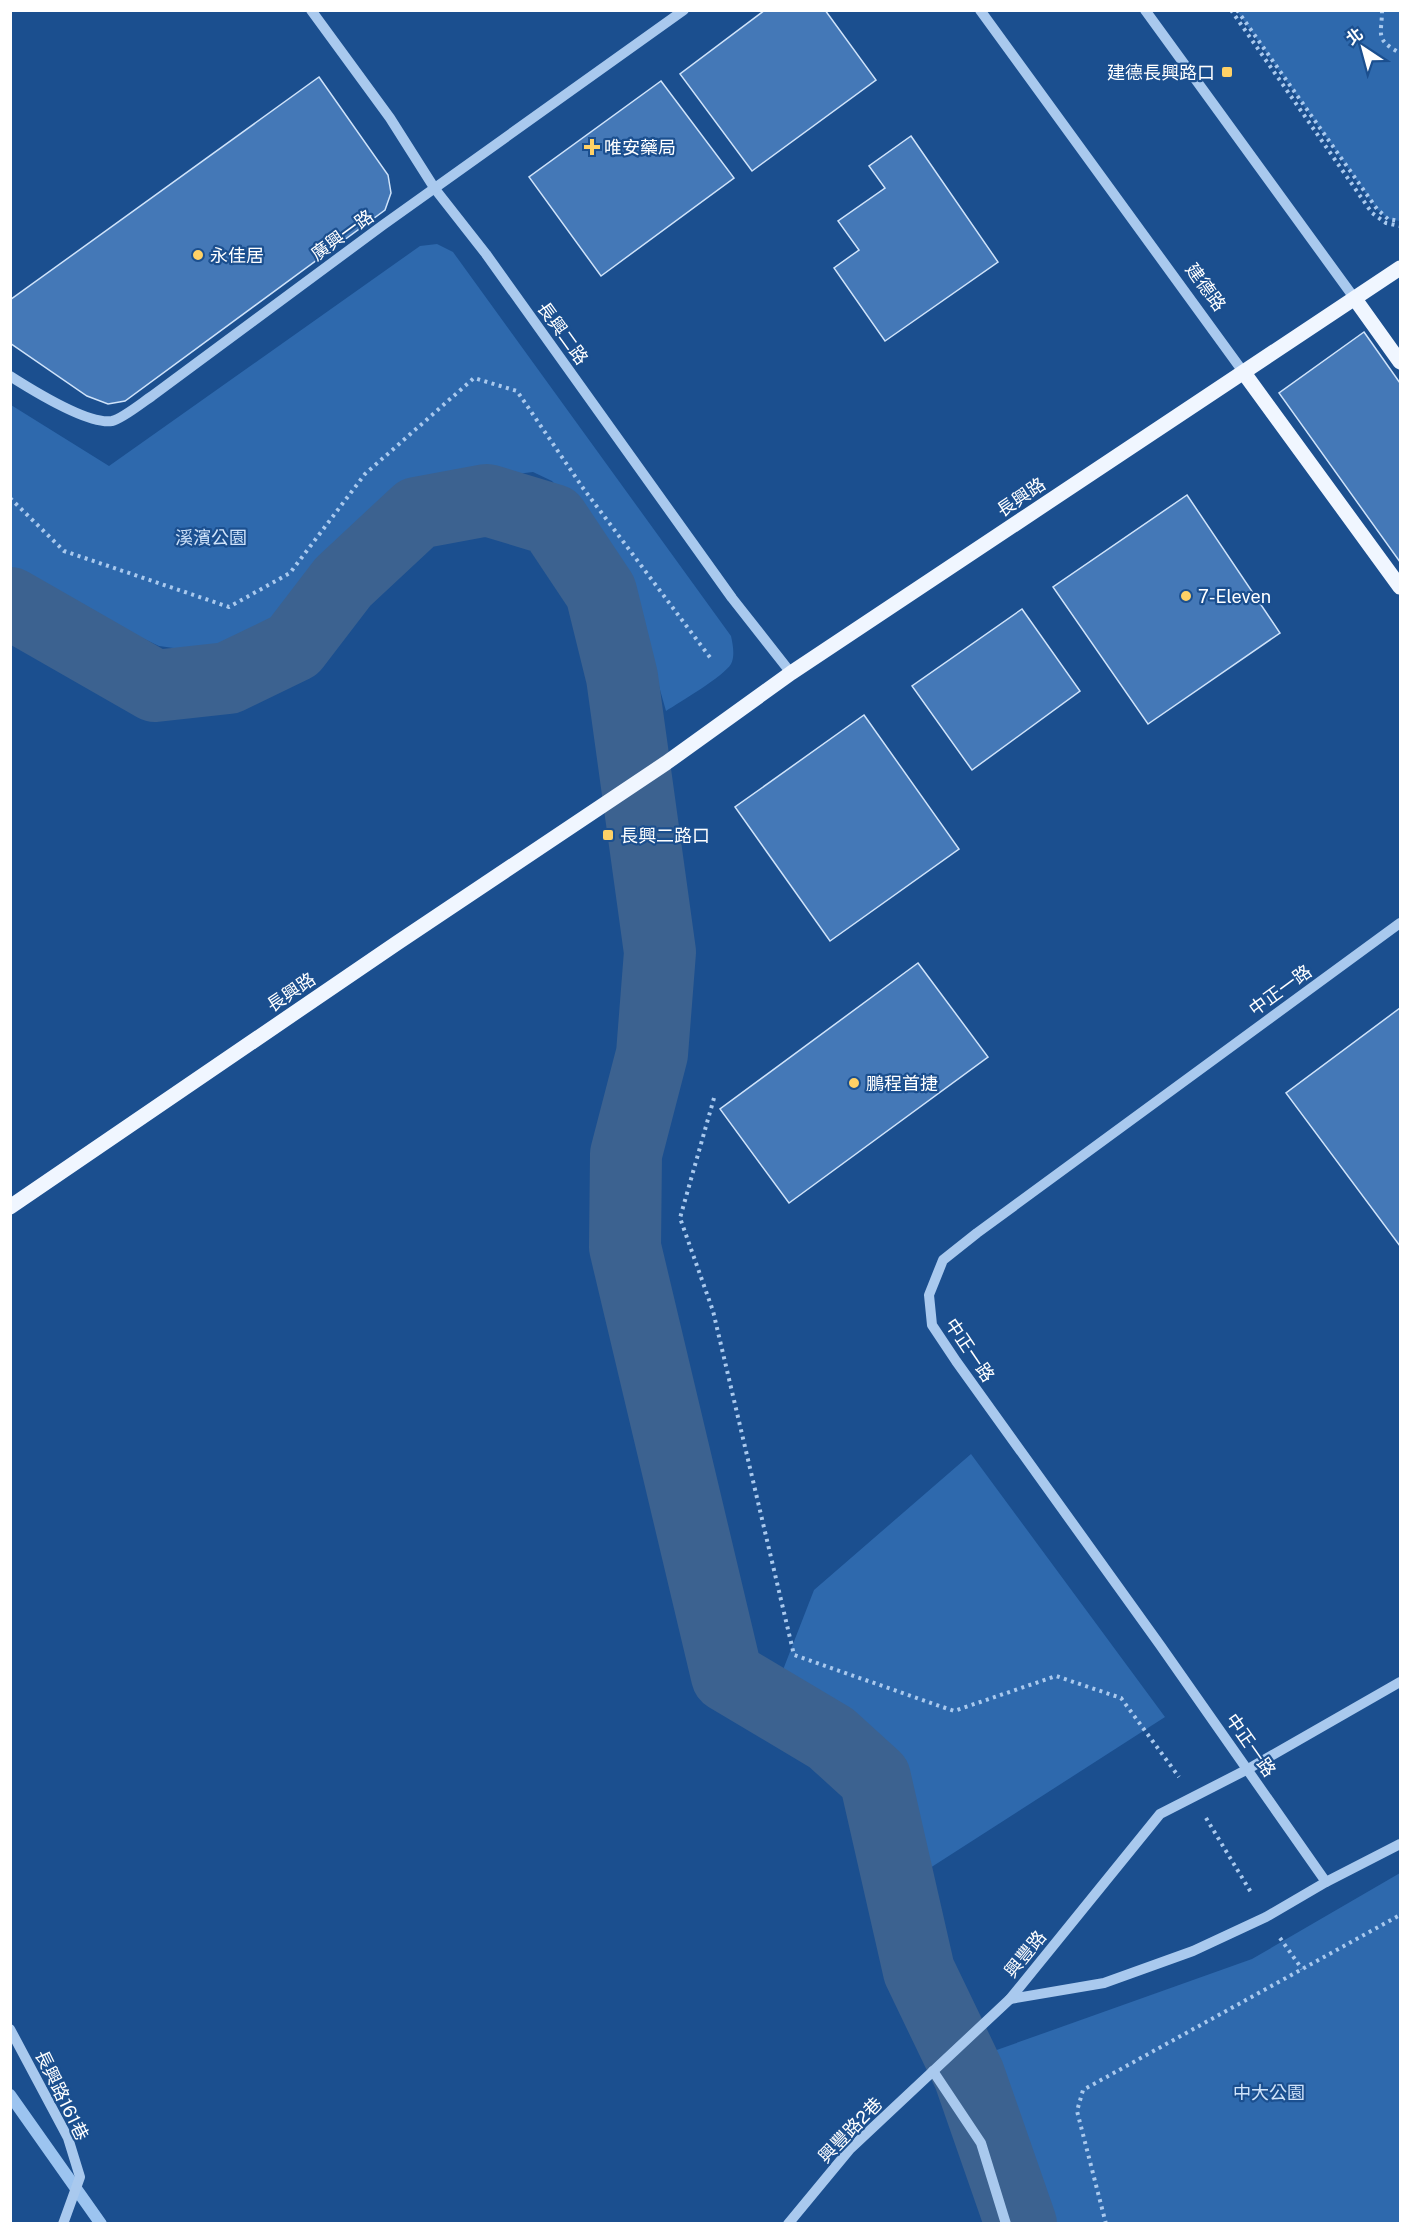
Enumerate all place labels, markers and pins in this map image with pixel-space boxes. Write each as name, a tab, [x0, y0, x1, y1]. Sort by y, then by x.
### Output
place label: 建德長興路口	[1107, 62, 1215, 83]
marker: 建德長興路口	[1220, 65, 1234, 79]
place label: 唯安藥局	[604, 137, 676, 158]
marker: 唯安藥局	[585, 140, 599, 154]
place label: 永佳居	[210, 245, 264, 266]
marker: 永佳居	[191, 248, 205, 262]
place label: 7-Eleven	[1198, 586, 1271, 607]
marker: 7-Eleven	[1179, 589, 1193, 603]
place label: 長興二路口	[620, 825, 710, 846]
marker: 長興二路口	[601, 828, 615, 842]
place label: 鵬程首捷	[866, 1073, 938, 1094]
marker: 鵬程首捷	[847, 1076, 861, 1090]

